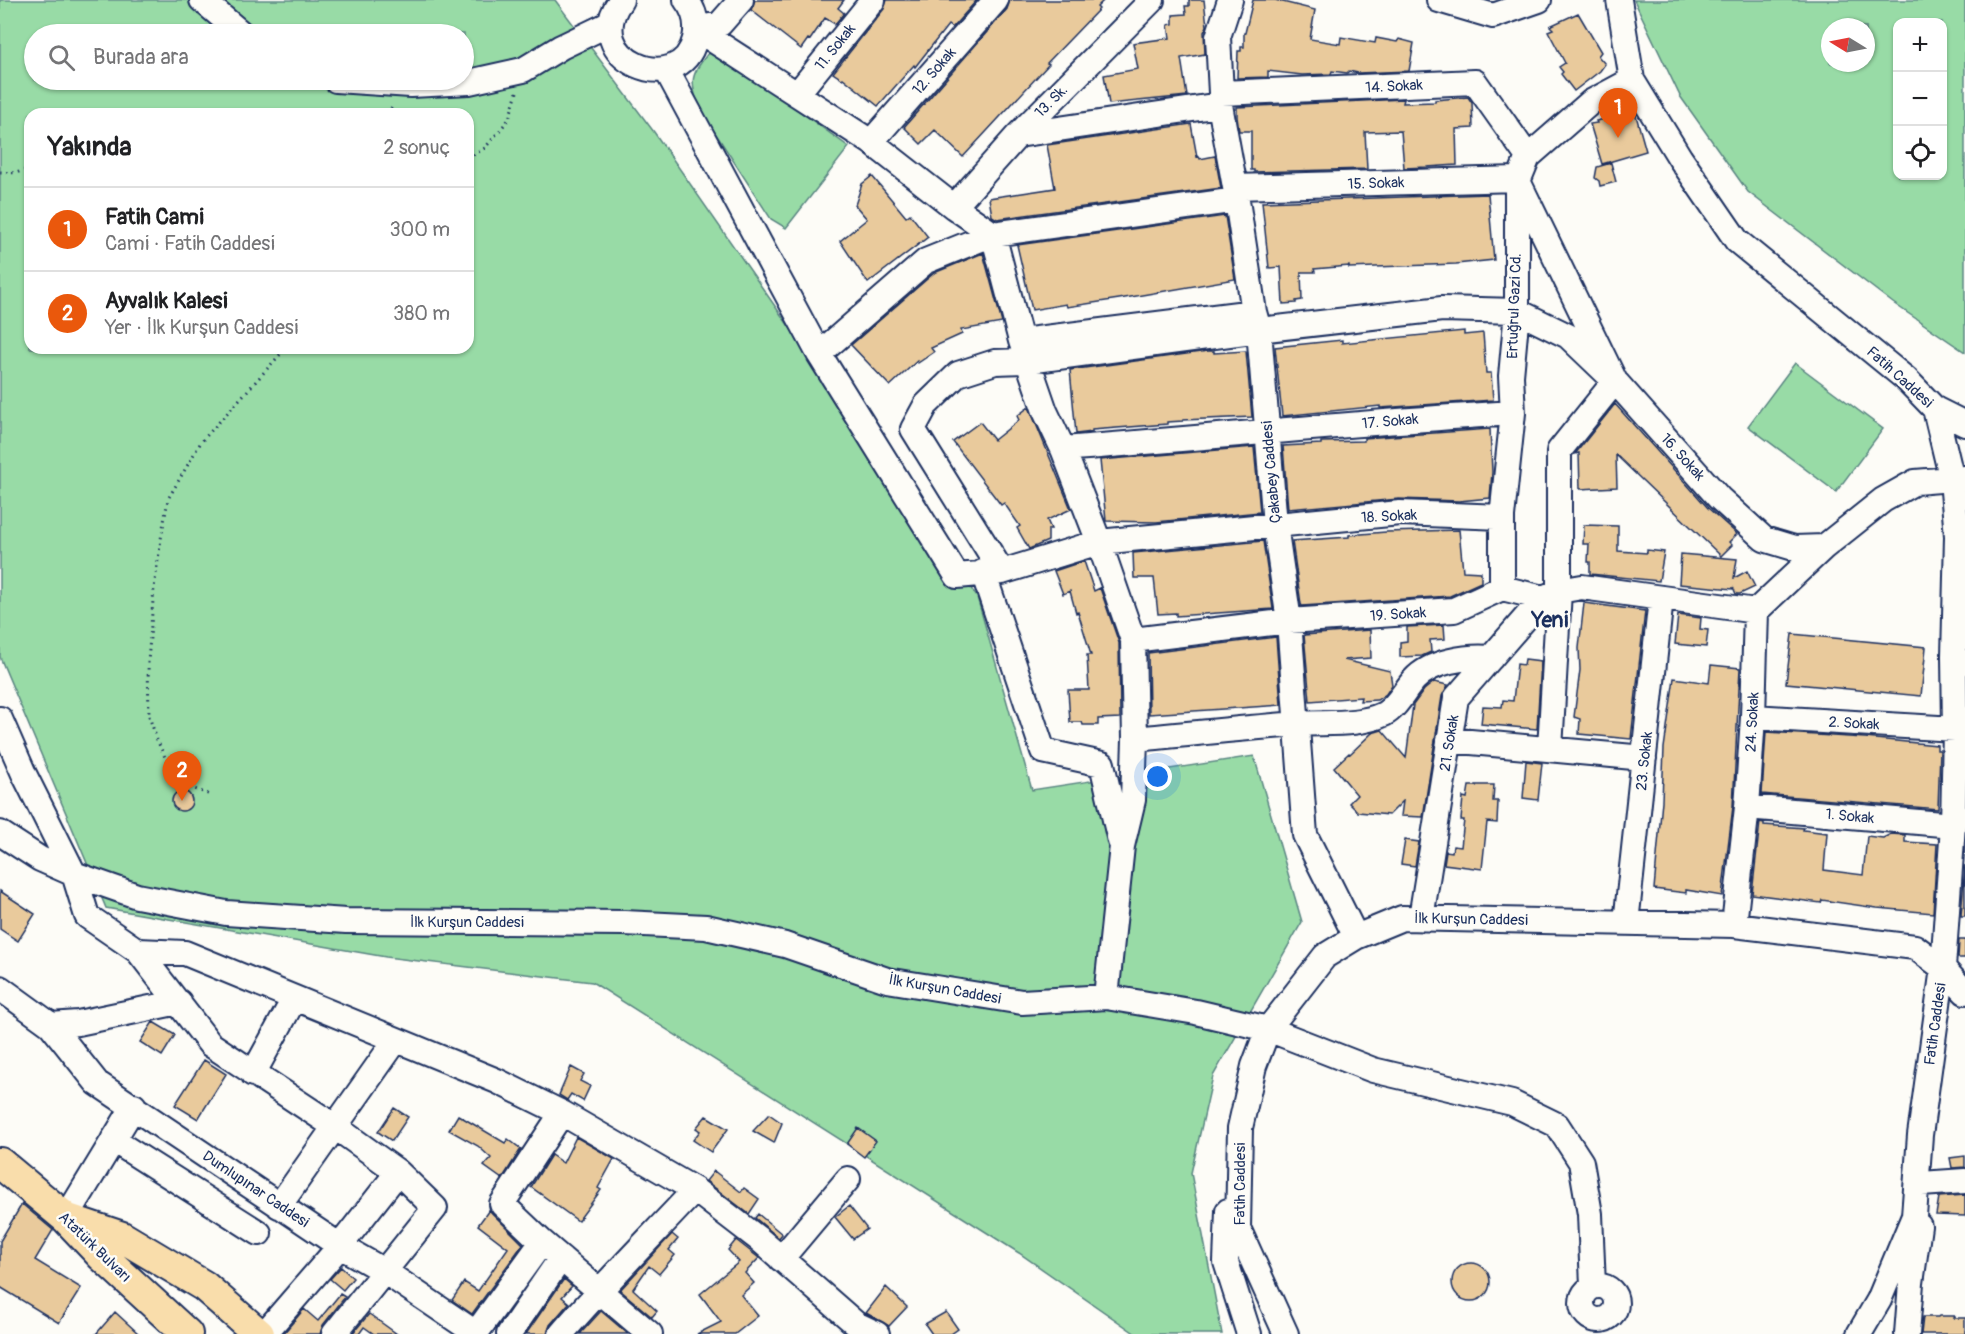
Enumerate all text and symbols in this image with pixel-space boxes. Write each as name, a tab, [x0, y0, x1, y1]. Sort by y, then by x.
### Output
north arrow	[1821, 18, 1875, 72]
map controls	[1893, 18, 1947, 180]
button: +	[1893, 18, 1947, 72]
street label: 11. Sokak	[811, 20, 860, 74]
search box	[24, 24, 474, 90]
icon: search	[45, 41, 78, 74]
text: Burada ara	[93, 43, 189, 71]
street label: 12. Sokak	[908, 43, 961, 99]
button: −	[1893, 72, 1947, 126]
street label: 14. Sokak	[1365, 75, 1424, 97]
street label: 13. Sk.	[1031, 81, 1072, 122]
pin: 1	[1598, 88, 1638, 138]
button: locate	[1893, 126, 1947, 180]
text: Yakında	[48, 131, 132, 163]
text: 2 sonuç	[383, 135, 450, 160]
street label: 15. Sokak	[1347, 173, 1405, 194]
text: Fatih Cami	[105, 203, 204, 231]
text: 1	[64, 217, 71, 242]
text: 300 m	[389, 217, 450, 242]
text: Cami · Fatih Caddesi	[105, 231, 275, 256]
street label: Ertuğrul Gazi Cd.	[1503, 253, 1526, 359]
text: Ayvalık Kalesi	[105, 287, 227, 315]
text: 2	[62, 301, 73, 326]
text: 380 m	[393, 301, 450, 326]
text: Yer · İlk Kurşun Caddesi	[105, 315, 298, 340]
street label: Fatih Caddesi	[1862, 343, 1937, 412]
street label: 17. Sokak	[1361, 410, 1420, 433]
street label: Çakabey Caddesi	[1258, 420, 1285, 524]
street label: 16. Sokak	[1656, 430, 1709, 486]
street label: 18. Sokak	[1360, 506, 1418, 527]
street label: 19. Sokak	[1369, 603, 1428, 626]
district label: Yeni	[1531, 607, 1568, 634]
street label: 24. Sokak	[1741, 691, 1764, 752]
street label: 21. Sokak	[1436, 713, 1463, 773]
street label: 2. Sokak	[1828, 713, 1881, 734]
street label: 23. Sokak	[1632, 730, 1657, 791]
pin: 2	[162, 752, 201, 801]
your location	[1143, 762, 1172, 791]
street label: 1. Sokak	[1825, 805, 1876, 828]
street label: İlk Kurşun Caddesi	[1414, 909, 1528, 930]
street label: İlk Kurşun Caddesi	[410, 913, 524, 932]
street label: İlk Kurşun Caddesi	[887, 970, 1003, 1009]
street label: Fatih Caddesi	[1920, 982, 1951, 1067]
street label: Fatih Caddesi	[1231, 1142, 1250, 1226]
street label: Dumlupınar Caddesi	[199, 1147, 313, 1232]
street label: Atatürk Bulvarı	[54, 1208, 135, 1287]

